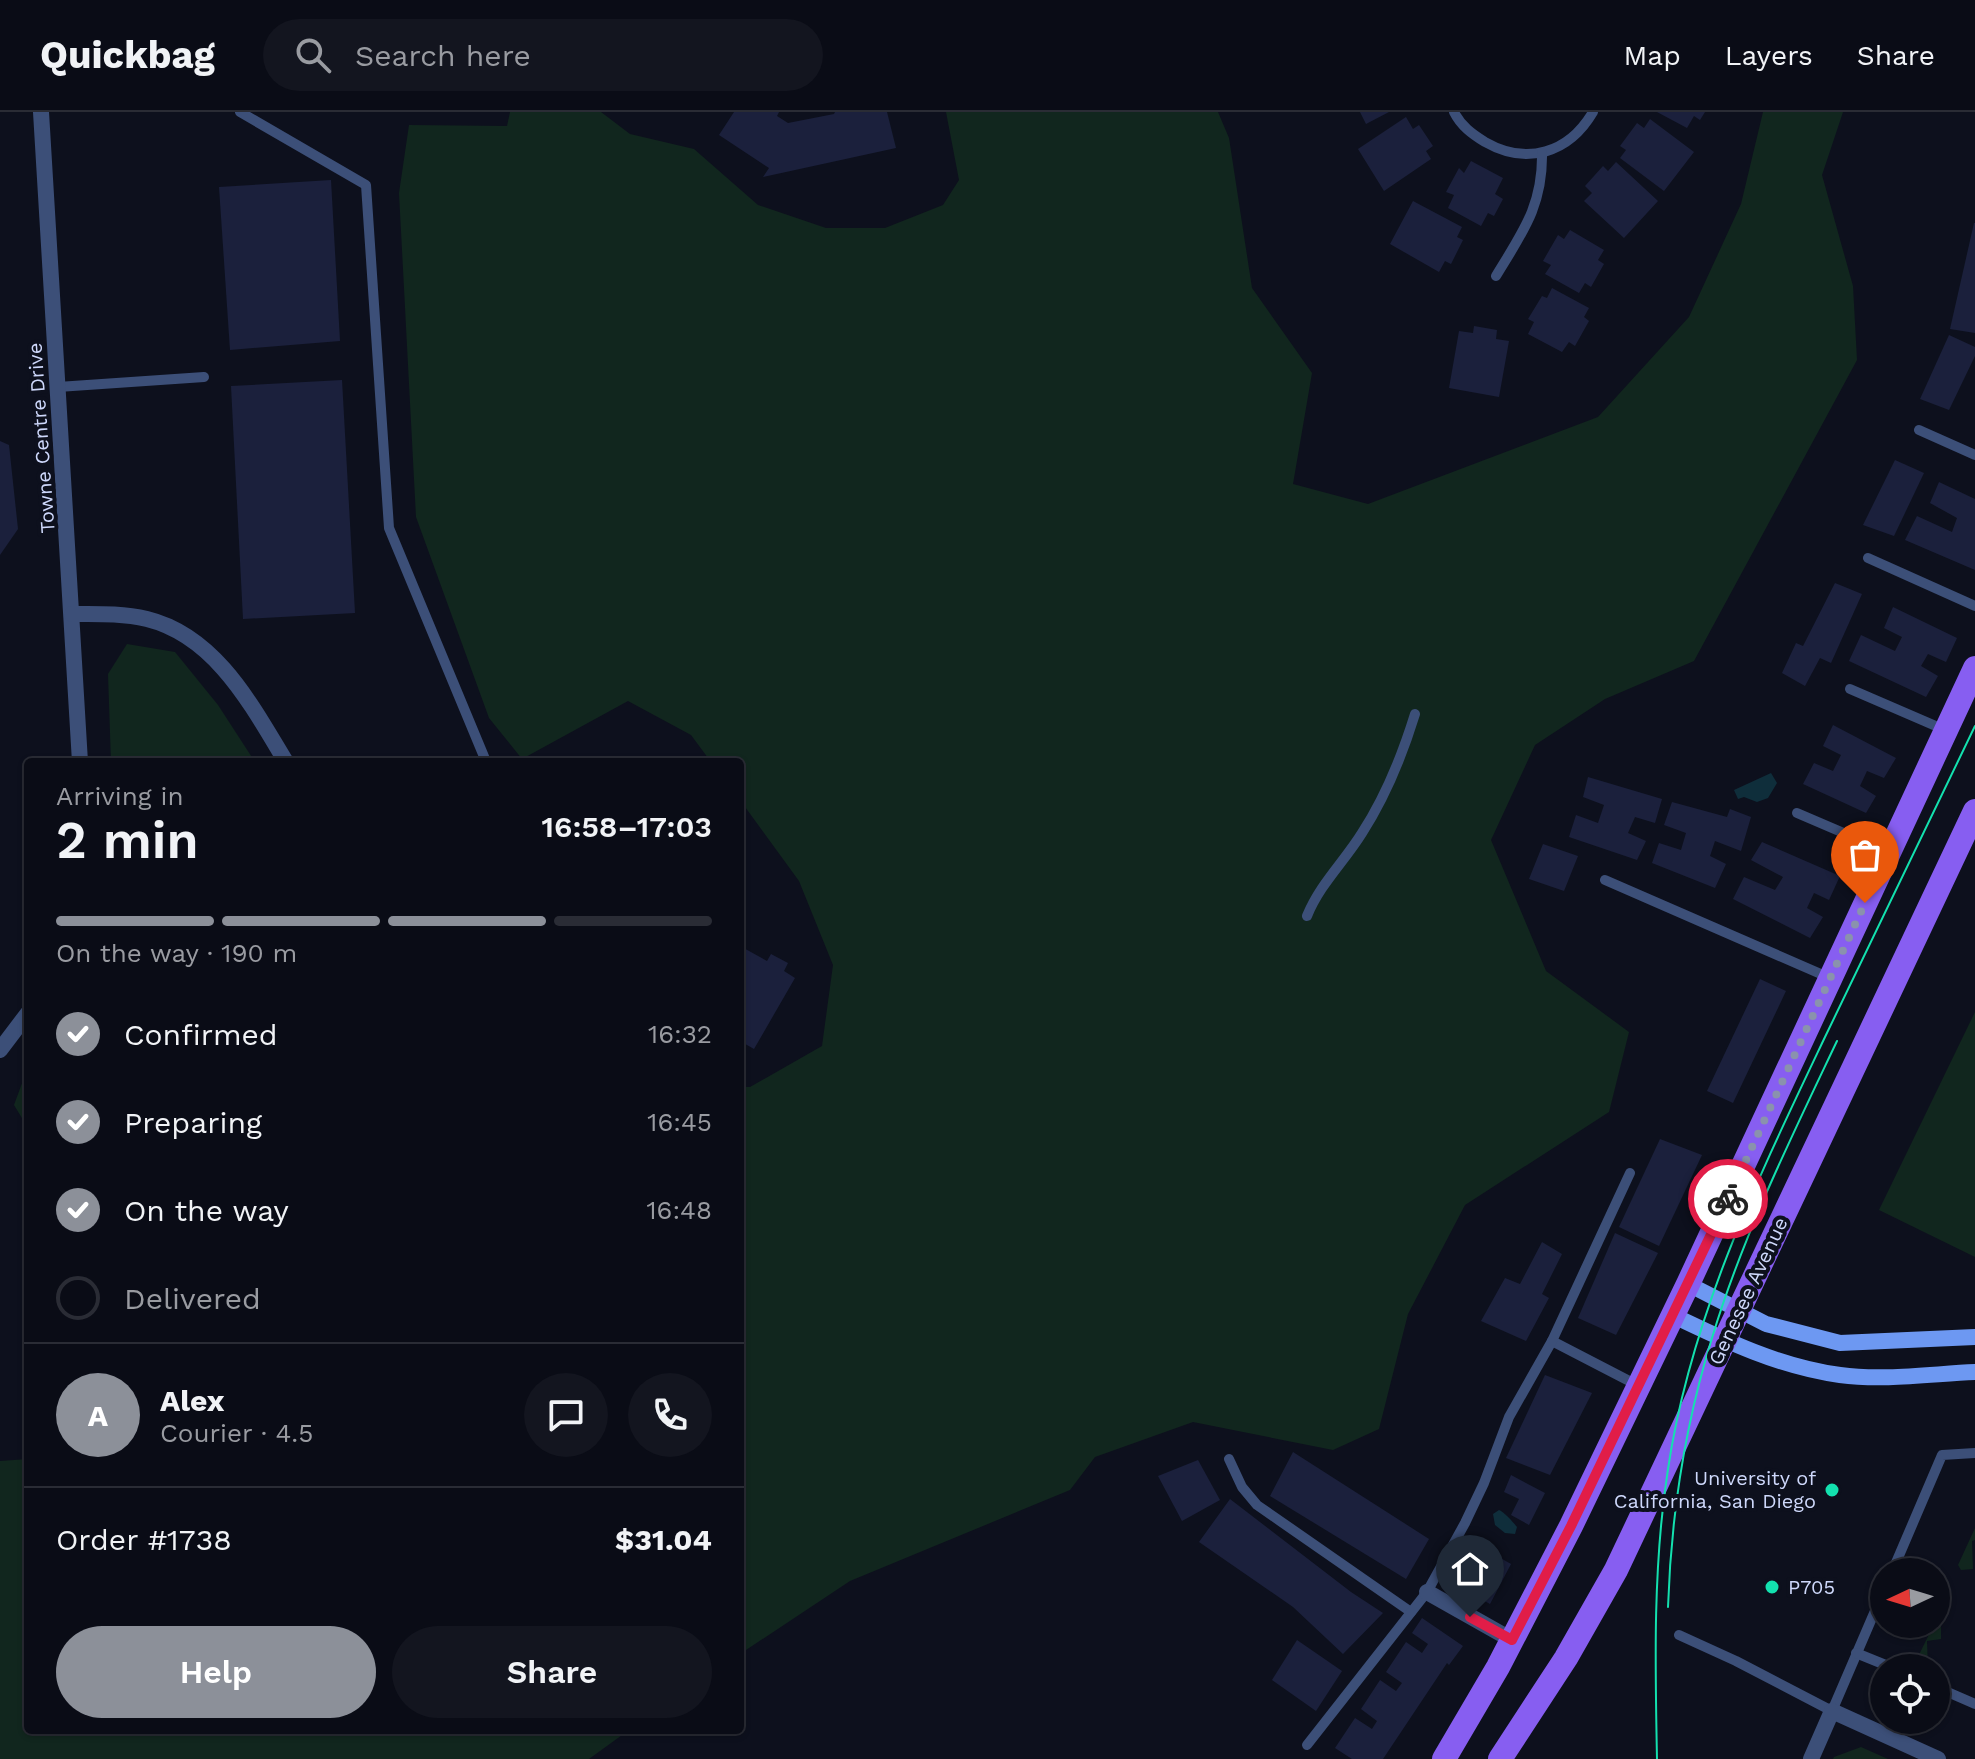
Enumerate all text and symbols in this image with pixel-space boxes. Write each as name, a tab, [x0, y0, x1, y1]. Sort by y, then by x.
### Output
search box	[263, 19, 823, 91]
text: Quickbag	[40, 33, 215, 77]
icon: search	[291, 33, 335, 77]
text: Search here	[355, 38, 531, 73]
text: Map	[1624, 39, 1681, 72]
text: Layers	[1725, 39, 1813, 72]
text: Share	[1857, 39, 1935, 72]
street label: Towne Centre Drive	[22, 342, 60, 534]
text: Arriving in	[56, 781, 184, 811]
text: 16:58–17:03	[542, 809, 712, 844]
text: 2 min	[56, 810, 199, 871]
pin	[1831, 821, 1899, 903]
icon: bag	[1843, 833, 1887, 877]
text: On the way · 190 m	[56, 938, 297, 968]
icon: check	[56, 1012, 100, 1056]
text: Confirmed	[124, 1017, 278, 1052]
text: 16:32	[648, 1019, 712, 1049]
icon: check	[56, 1100, 100, 1144]
text: Preparing	[124, 1105, 262, 1140]
text: 16:45	[647, 1107, 712, 1137]
courier	[1688, 1159, 1768, 1239]
icon: bike	[1706, 1177, 1750, 1221]
icon: check	[56, 1188, 100, 1232]
text: On the way	[124, 1193, 289, 1228]
text: 16:48	[646, 1195, 712, 1225]
street label: Genesee Avenue	[1703, 1213, 1793, 1369]
text: Delivered	[124, 1281, 261, 1316]
button: chat	[524, 1373, 608, 1457]
button: phone	[628, 1373, 712, 1457]
text: Alex	[160, 1383, 224, 1418]
text: A	[88, 1398, 108, 1433]
text: Courier · 4.5	[160, 1418, 313, 1448]
place label: University of California, San Diego	[1614, 1466, 1816, 1513]
marker: University of California, San Diego	[1823, 1481, 1841, 1499]
text: Order #1738	[56, 1522, 232, 1557]
text: $31.04	[615, 1522, 712, 1557]
pin	[1436, 1535, 1504, 1617]
icon: home	[1448, 1547, 1492, 1591]
north arrow	[1870, 1558, 1950, 1638]
map controls	[1870, 1558, 1950, 1734]
place label: P705	[1788, 1575, 1835, 1599]
marker: P705	[1763, 1578, 1781, 1596]
button: Help	[56, 1626, 376, 1718]
button: Share	[392, 1626, 712, 1718]
button: locate	[1870, 1654, 1950, 1734]

